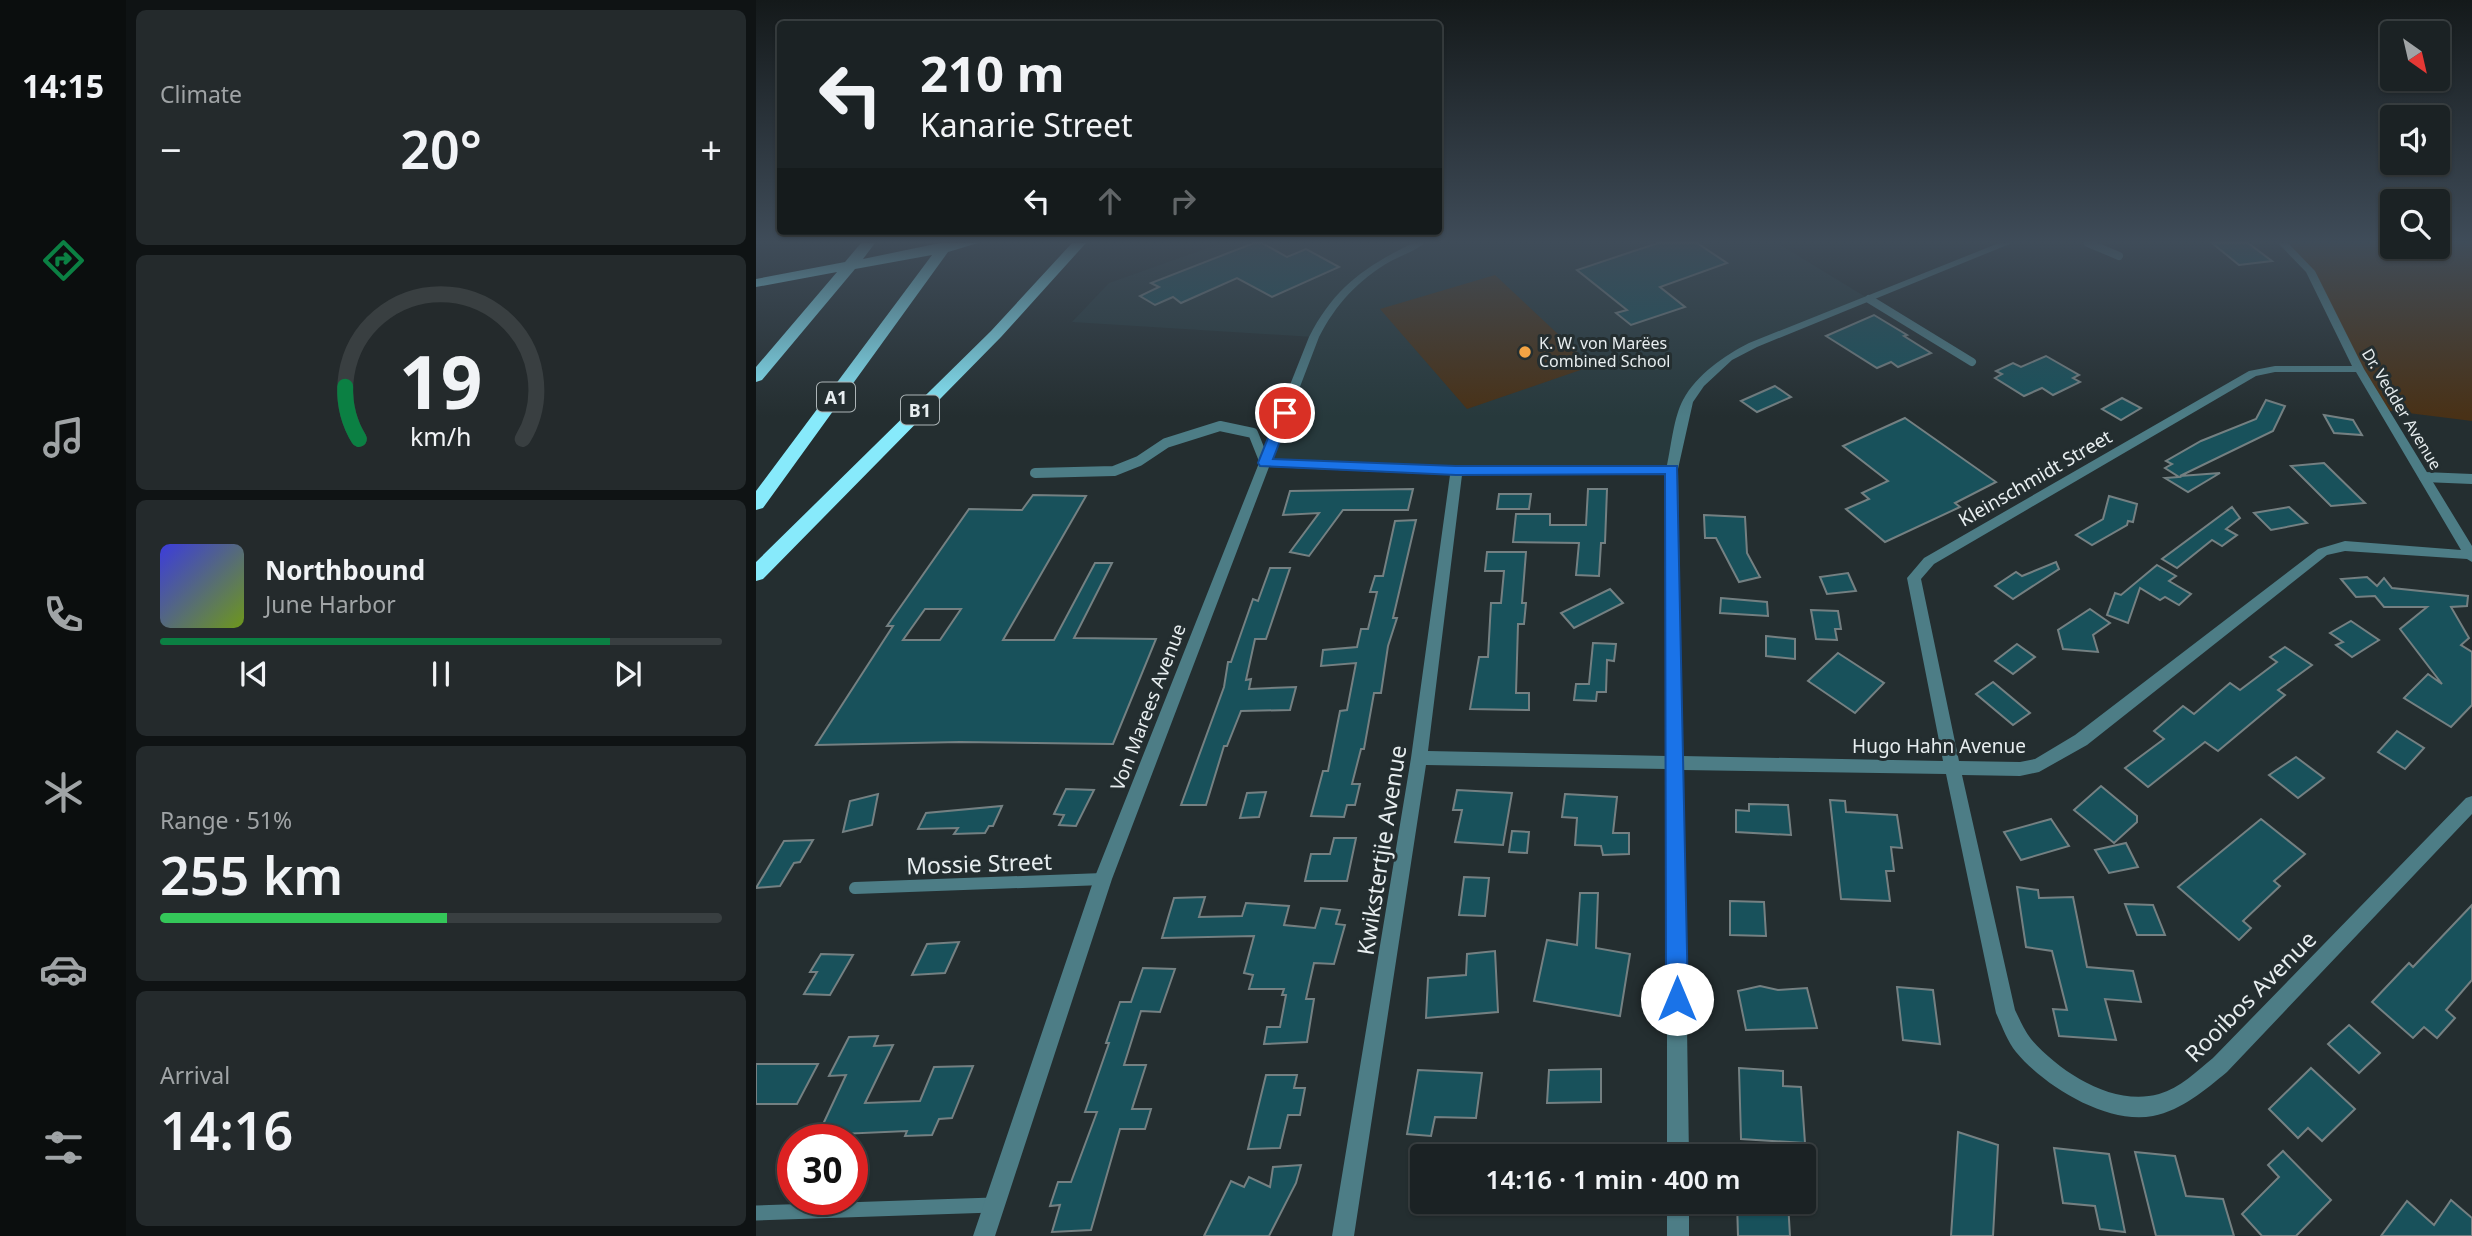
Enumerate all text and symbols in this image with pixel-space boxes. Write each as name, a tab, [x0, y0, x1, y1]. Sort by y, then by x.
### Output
north arrow	[2380, 21, 2450, 91]
map controls	[2380, 21, 2450, 259]
text: 210 m	[920, 40, 1065, 106]
icon: left	[805, 49, 896, 140]
text: 14:15	[22, 64, 104, 107]
text: Climate	[160, 78, 242, 110]
text: Kanarie Street	[920, 103, 1133, 146]
button: sound	[2380, 105, 2450, 175]
text: 20°	[400, 113, 482, 184]
text: −	[160, 123, 182, 175]
text: +	[700, 123, 722, 175]
icon: left	[1018, 182, 1056, 220]
icon: ahead	[1091, 182, 1129, 220]
icon: right	[1164, 182, 1202, 220]
button: search	[2380, 189, 2450, 259]
icon: directions	[39, 236, 88, 285]
text: 19	[399, 331, 483, 430]
place label: K. W. von Marëes Combined School	[1539, 332, 1670, 372]
marker: K. W. von Marëes Combined School	[1517, 344, 1533, 360]
street label: Dr. Vedder Avenue	[2357, 344, 2447, 474]
road number: A1	[817, 382, 855, 412]
pin	[1255, 383, 1315, 443]
icon: arrive	[1266, 394, 1304, 432]
road number: B1	[901, 396, 939, 424]
icon: music	[39, 413, 88, 462]
text: km/h	[410, 419, 472, 453]
street label: Kleinschmidt Street	[1954, 423, 2117, 533]
text: Northbound	[265, 552, 425, 588]
text: June Harbor	[265, 588, 396, 620]
icon: phone	[39, 590, 88, 639]
street label: Von Marees Avenue	[1104, 620, 1192, 794]
icon: previous	[235, 655, 273, 693]
icon: pause	[422, 655, 460, 693]
icon: next	[609, 655, 647, 693]
street label: Hugo Hahn Avenue	[1852, 733, 2026, 759]
street label: Kwikstertjie Avenue	[1349, 743, 1413, 957]
icon: climate	[39, 768, 88, 817]
text: Range · 51%	[160, 804, 292, 836]
text: 255 km	[160, 839, 343, 910]
street label: Mossie Street	[906, 844, 1052, 882]
street label: Rooibos Avenue	[2177, 923, 2323, 1069]
icon: car	[39, 945, 88, 994]
position arrow	[1640, 962, 1714, 1036]
text: Arrival	[160, 1059, 230, 1091]
text: 14:16	[160, 1094, 293, 1165]
icon: filters	[39, 1123, 88, 1172]
speed limit sign: 30	[777, 1124, 868, 1215]
text: 14:16 · 1 min · 400 m	[1486, 1161, 1740, 1197]

